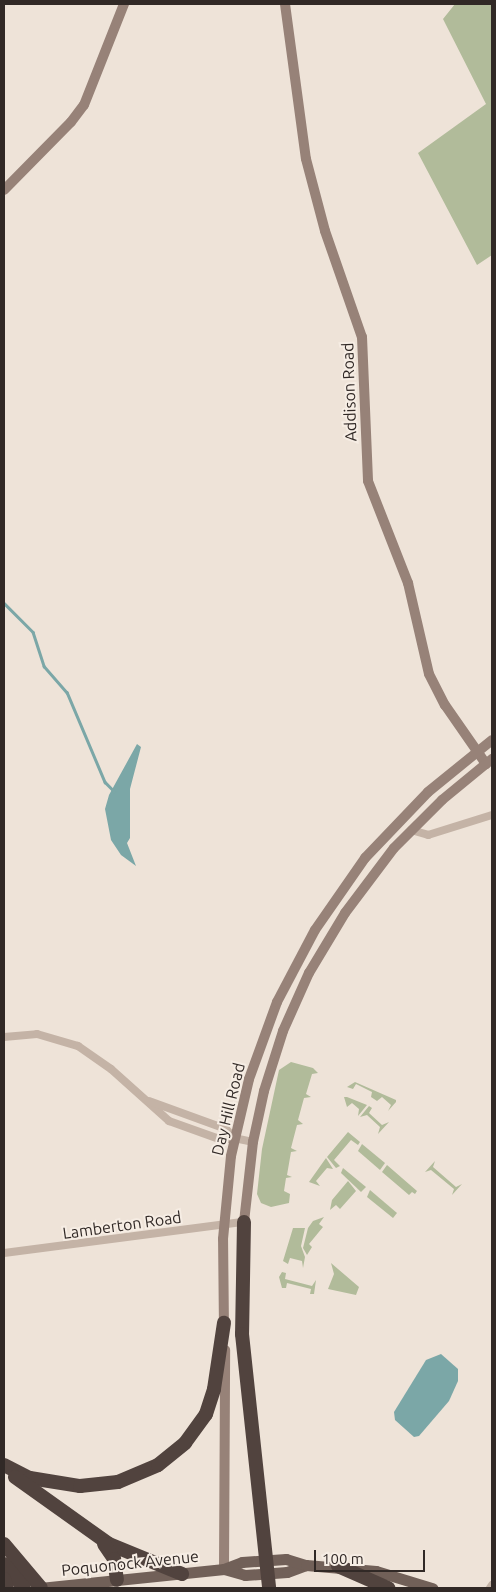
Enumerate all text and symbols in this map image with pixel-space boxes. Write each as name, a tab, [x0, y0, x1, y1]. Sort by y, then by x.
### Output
street label: Addison Road	[338, 342, 360, 442]
street label: Day Hill Road	[207, 1061, 249, 1157]
street label: Lamberton Road	[61, 1207, 183, 1243]
scale bar	[316, 1540, 427, 1572]
street label: Poquonock Avenue	[60, 1546, 200, 1580]
text: 100 m	[322, 1550, 364, 1567]

